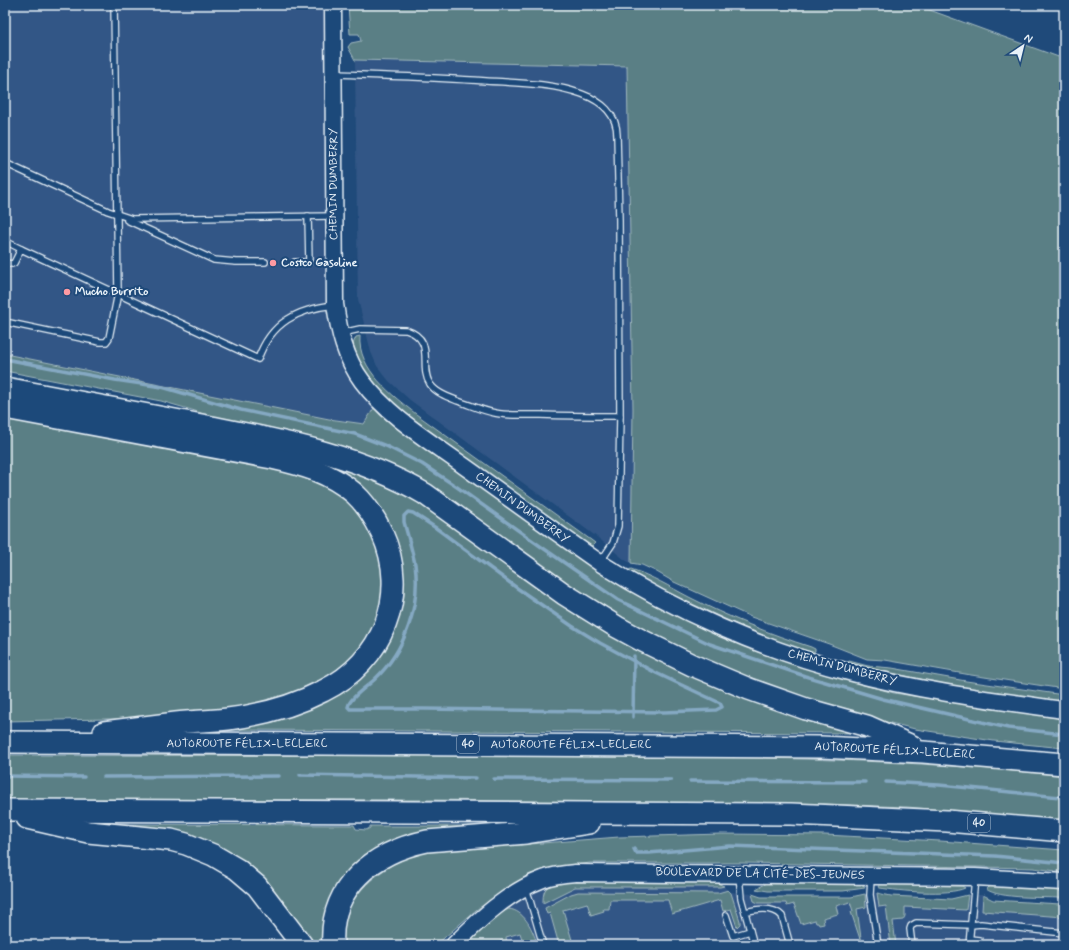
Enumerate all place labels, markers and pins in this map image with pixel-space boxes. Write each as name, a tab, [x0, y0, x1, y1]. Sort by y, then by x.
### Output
place label: Costco Gasoline	[281, 255, 358, 271]
marker: Costco Gasoline	[268, 258, 278, 268]
place label: Mucho Burrito	[75, 284, 148, 300]
marker: Mucho Burrito	[62, 287, 72, 297]

